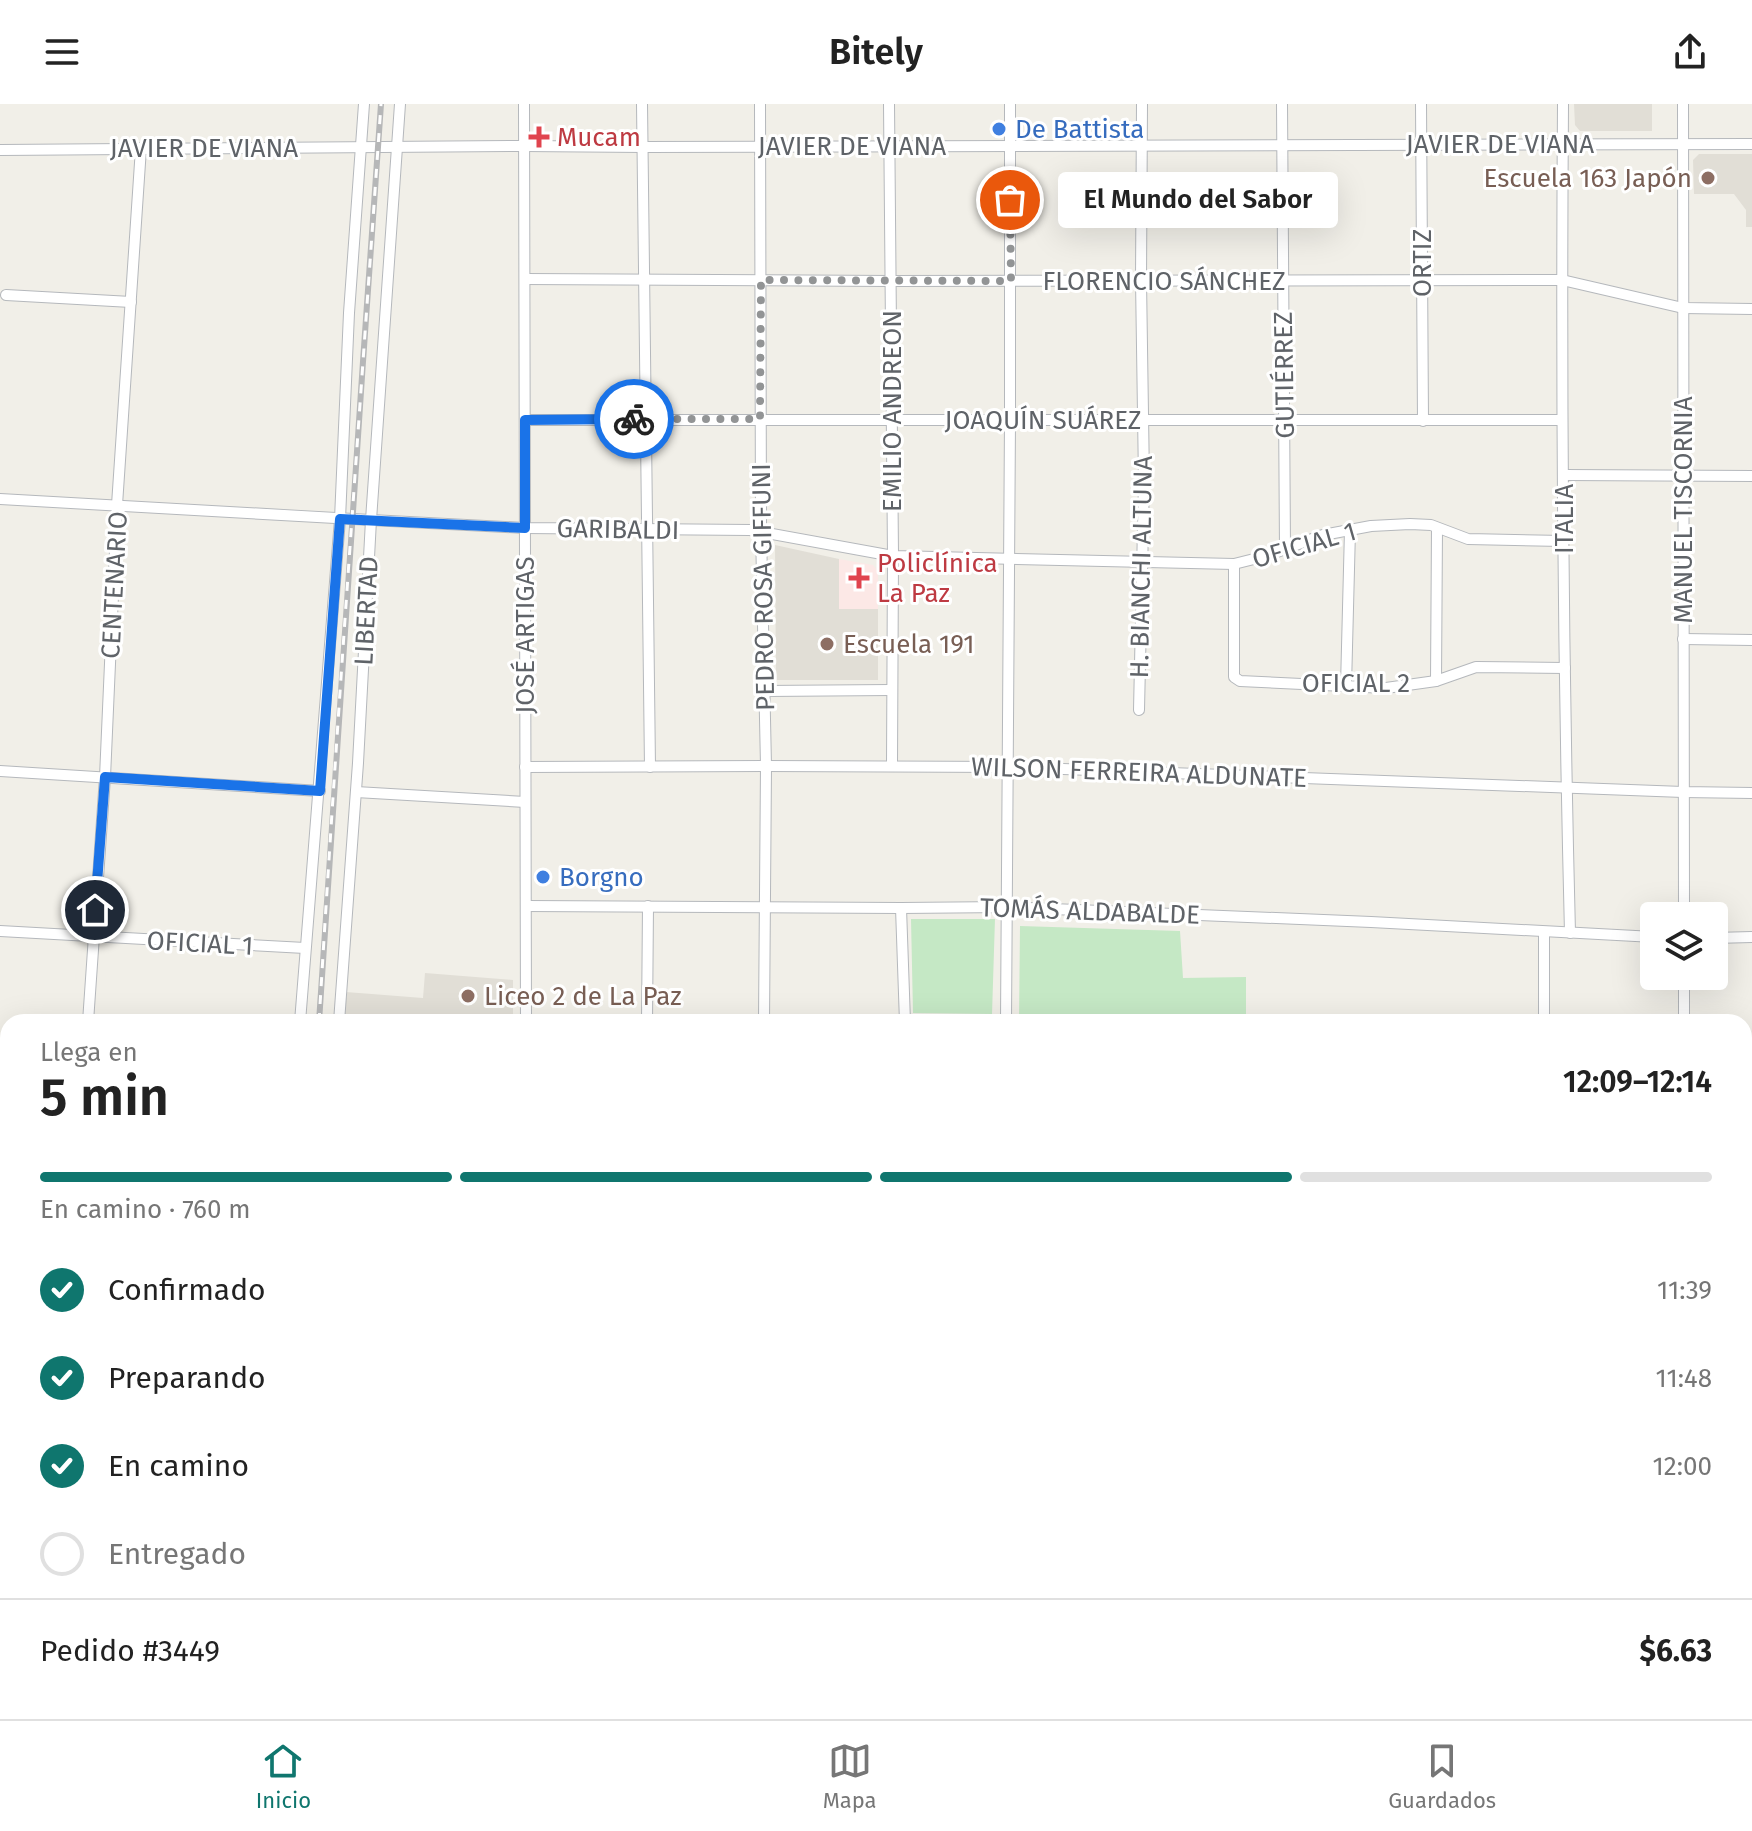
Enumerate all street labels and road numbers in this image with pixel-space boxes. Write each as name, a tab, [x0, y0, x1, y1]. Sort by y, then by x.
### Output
street label: JAVIER DE VIANA	[1406, 129, 1594, 160]
street label: JAVIER DE VIANA	[758, 131, 946, 162]
street label: JAVIER DE VIANA	[110, 133, 298, 164]
street label: ORTIZ	[1407, 229, 1438, 297]
street label: FLORENCIO SÁNCHEZ	[1042, 266, 1286, 297]
street label: EMILIO ANDREON	[877, 310, 908, 512]
street label: GUTIÉRREZ	[1268, 311, 1301, 439]
street label: MANUEL TISCORNIA	[1668, 396, 1699, 624]
street label: JOAQUÍN SUÁREZ	[945, 405, 1141, 436]
street label: H. BIANCHI ALTUNA	[1124, 455, 1159, 679]
street label: PEDRO ROSA GIFFUNI	[746, 463, 781, 711]
street label: ITALIA	[1549, 484, 1580, 554]
street label: CENTENARIO	[95, 510, 134, 660]
street label: GARIBALDI	[556, 513, 680, 546]
street label: OFICIAL 1	[1249, 516, 1360, 575]
street label: LIBERTAD	[348, 556, 385, 666]
street label: JOSÉ ARTIGAS	[510, 556, 541, 714]
street label: OFICIAL 2	[1302, 668, 1410, 699]
street label: WILSON FERREIRA ALDUNATE	[970, 751, 1308, 794]
street label: TOMÁS ALDABALDE	[980, 892, 1200, 931]
street label: OFICIAL 1	[146, 925, 254, 962]

